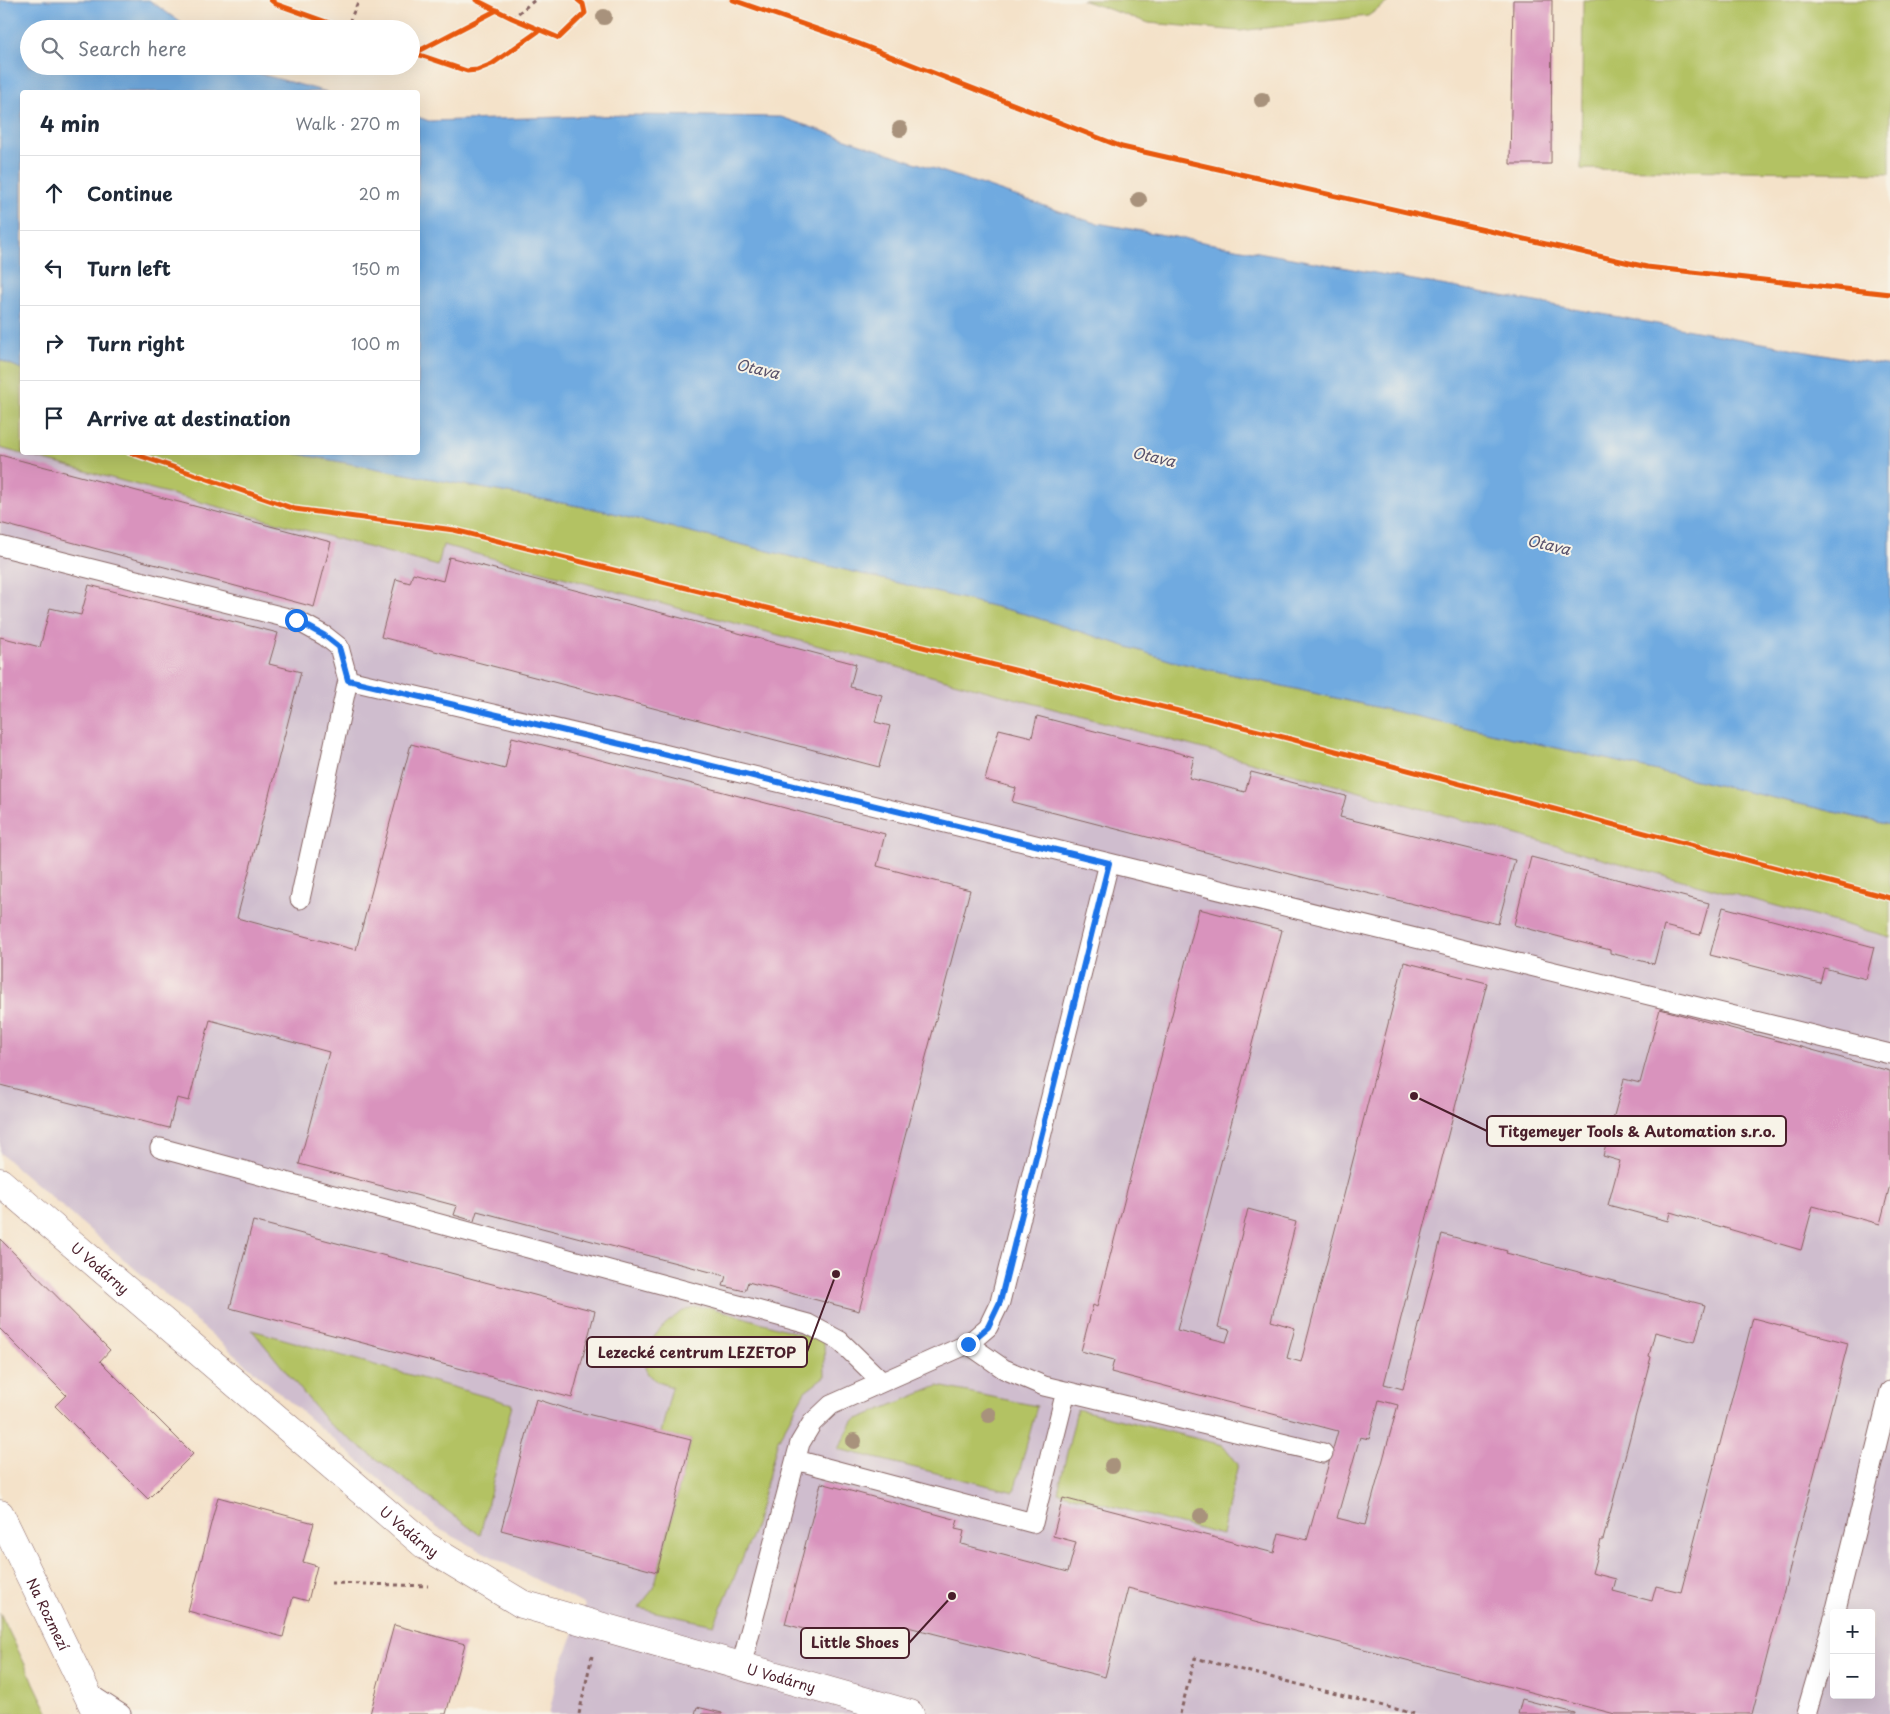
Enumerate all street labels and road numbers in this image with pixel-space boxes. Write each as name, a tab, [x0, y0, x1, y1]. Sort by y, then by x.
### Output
street label: U Vodárny	[67, 1237, 134, 1299]
street label: U Vodárny	[375, 1500, 443, 1562]
street label: Na Rozmezí	[22, 1574, 75, 1654]
street label: U Vodárny	[744, 1658, 818, 1697]

